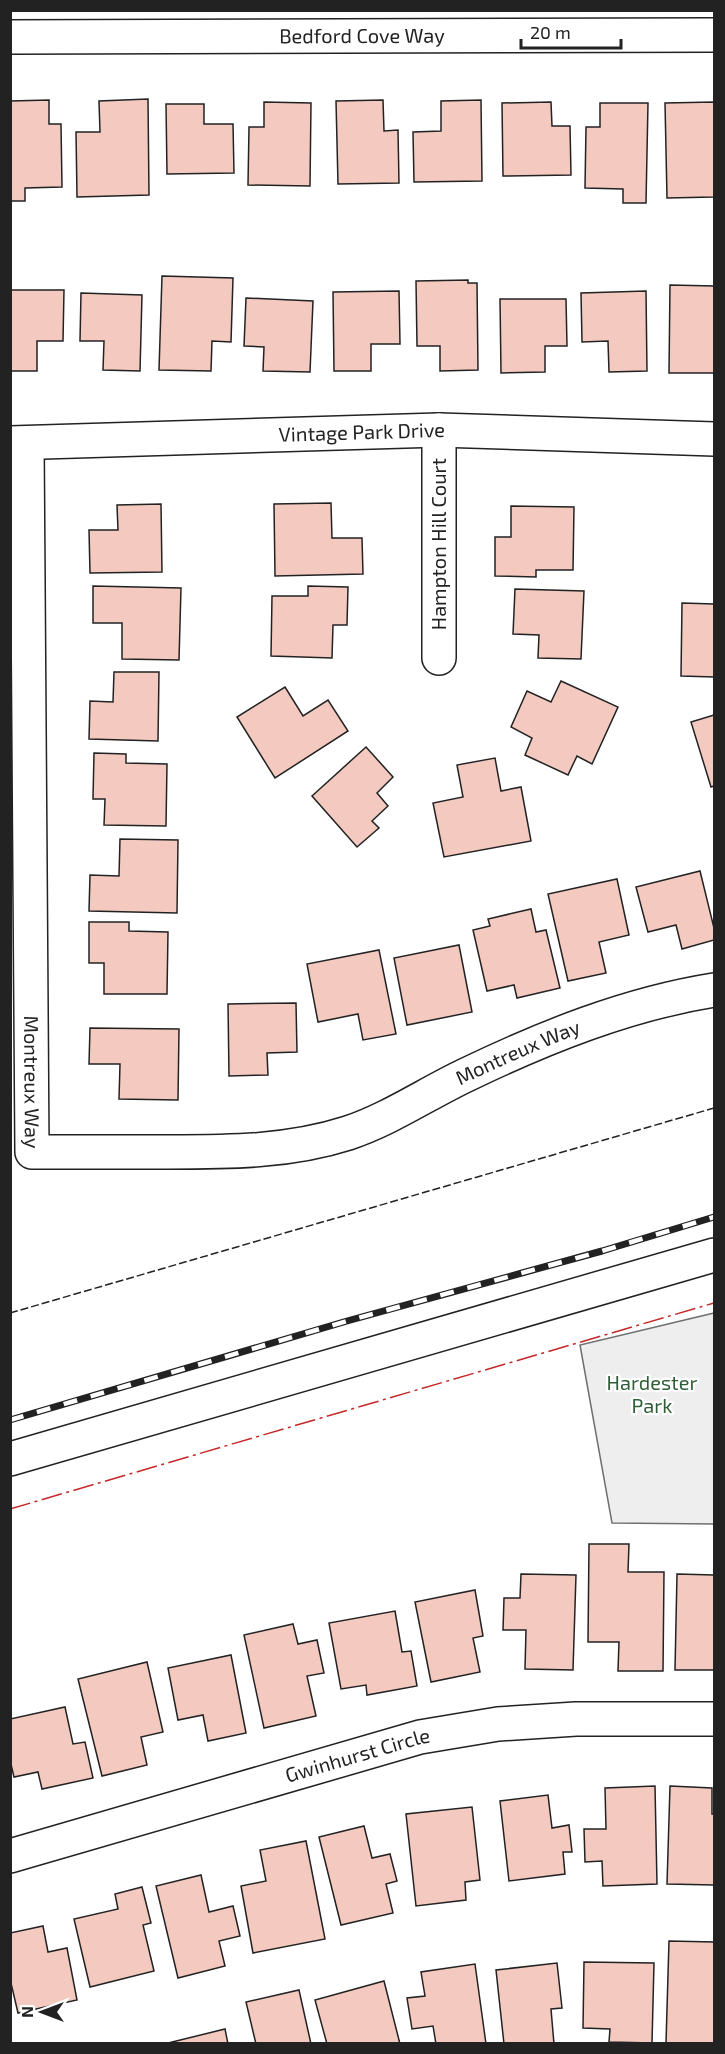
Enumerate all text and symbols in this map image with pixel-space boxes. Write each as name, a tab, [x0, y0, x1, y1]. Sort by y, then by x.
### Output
scale bar	[521, 12, 622, 50]
text: 20 m	[530, 21, 571, 43]
street label: Bedford Cove Way	[279, 23, 445, 47]
street label: Vintage Park Drive	[278, 417, 445, 446]
street label: Hampton Hill Court	[426, 457, 450, 630]
street label: Montreux Way	[451, 1014, 583, 1089]
street label: Montreux Way	[20, 1015, 45, 1149]
park label: Hardester Park	[607, 1370, 697, 1417]
street label: Gwinhurst Circle	[282, 1723, 432, 1787]
north arrow	[12, 1982, 72, 2042]
text: N	[17, 2006, 36, 2018]

